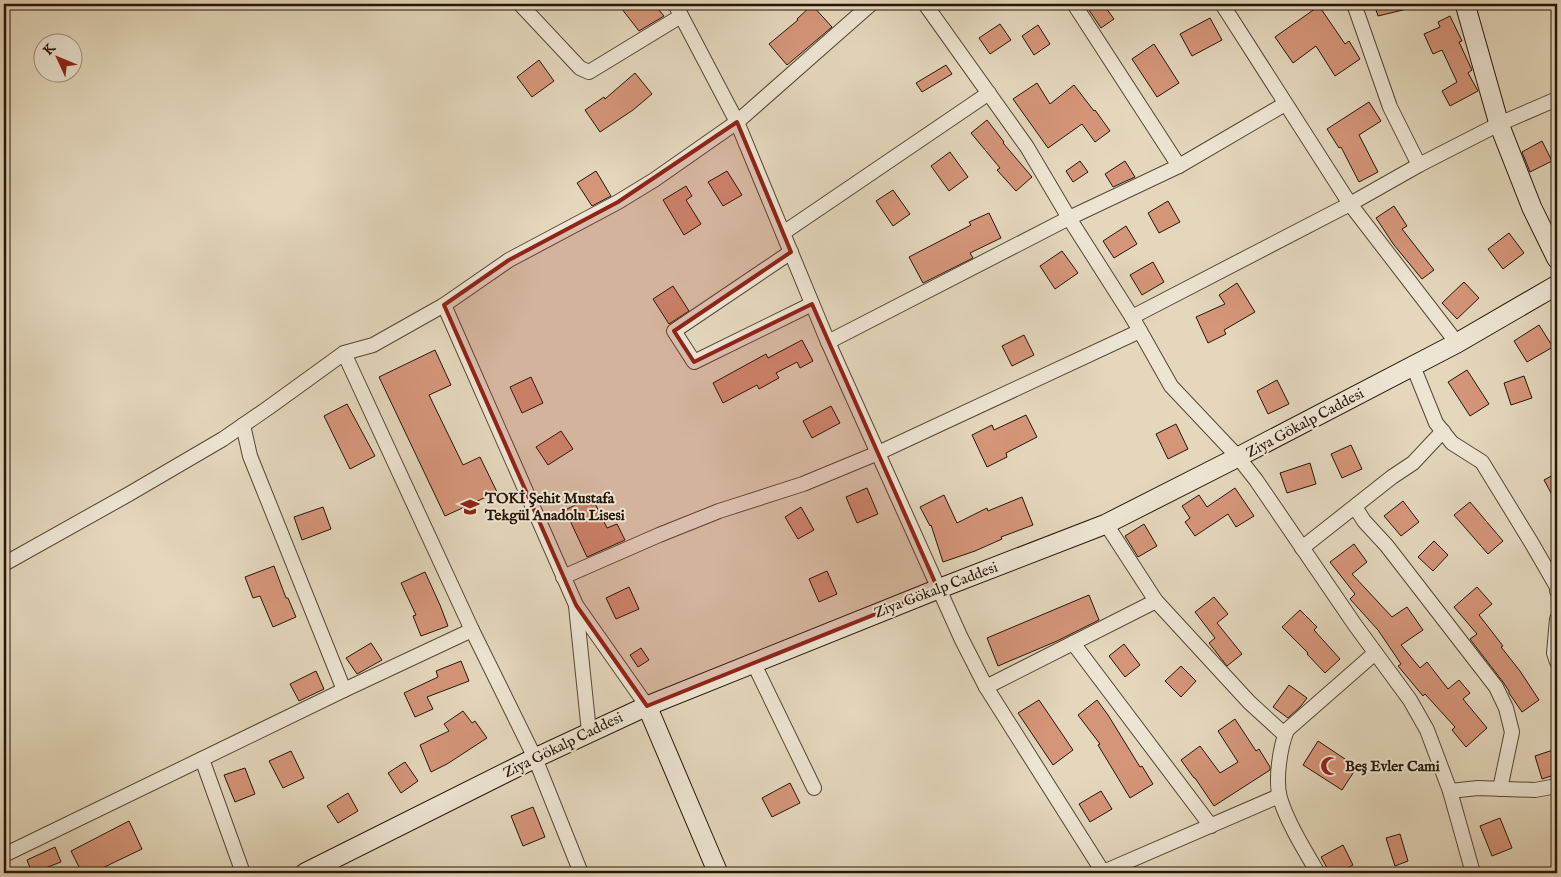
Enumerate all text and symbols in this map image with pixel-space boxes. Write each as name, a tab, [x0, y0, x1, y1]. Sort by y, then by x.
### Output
north arrow	[32, 32, 82, 82]
text: K	[39, 39, 60, 60]
street label: Ziya Gökalp Caddesi	[1243, 384, 1367, 462]
place label: TOKİ Şehit Mustafa Tekgül Anadolu Lisesi	[484, 489, 625, 525]
school or university icon: TOKİ Şehit Mustafa Tekgül Anadolu Lisesi	[459, 496, 481, 518]
street label: Ziya Gökalp Caddesi	[872, 558, 1000, 622]
street label: Ziya Gökalp Caddesi	[500, 708, 626, 782]
mosque icon: Beş Evler Cami	[1319, 755, 1341, 777]
place label: Beş Evler Cami	[1345, 757, 1440, 776]

